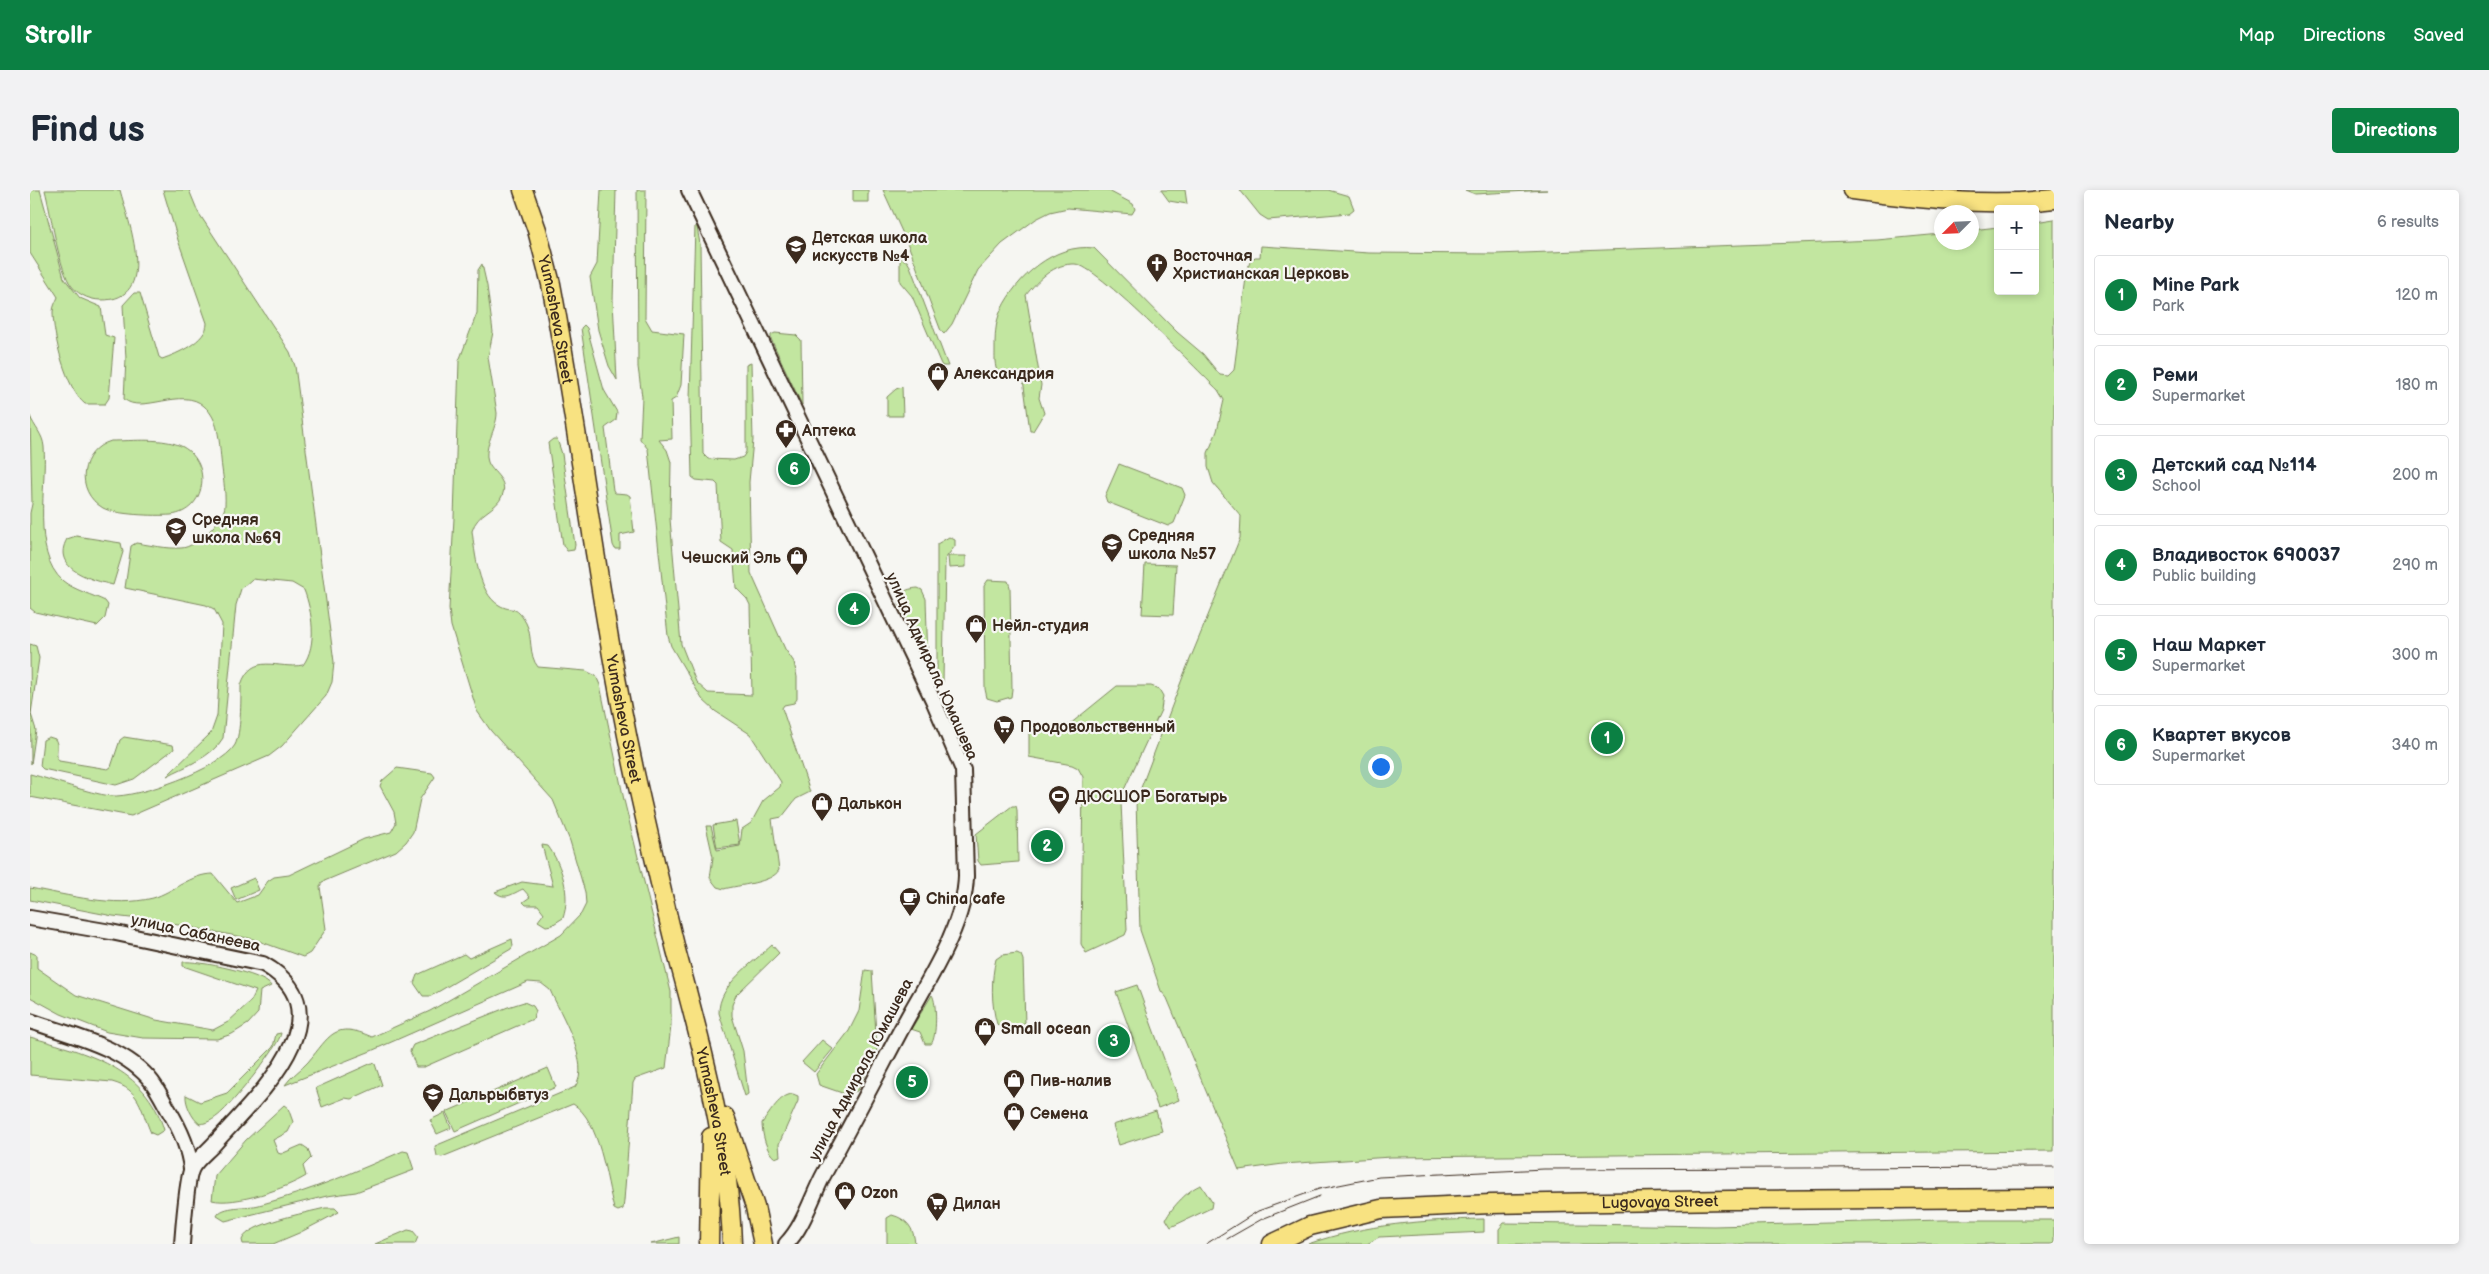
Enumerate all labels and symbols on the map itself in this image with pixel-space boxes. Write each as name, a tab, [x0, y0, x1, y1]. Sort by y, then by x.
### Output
north arrow	[1934, 205, 1979, 250]
place label: Детская школа искусств №4	[812, 229, 928, 266]
school or university icon: Детская школа искусств №4	[784, 234, 808, 265]
place label: Восточная Христианская Церковь	[1172, 247, 1350, 284]
church icon: Восточная Христианская Церковь	[1145, 252, 1169, 283]
street label: Yumasheva Street	[533, 253, 576, 385]
shop icon: Александрия	[926, 361, 950, 392]
place label: Александрия	[953, 365, 1054, 384]
pharmacy icon: Аптека	[774, 418, 798, 449]
place label: Аптека	[801, 422, 856, 441]
pin: 6	[778, 450, 810, 488]
place label: Средняя школа №69	[192, 511, 281, 548]
school or university icon: Средняя школа №69	[164, 516, 188, 547]
place label: Средняя школа №57	[1128, 527, 1217, 564]
school or university icon: Средняя школа №57	[1100, 532, 1124, 563]
shop icon: Чешский Эль	[785, 545, 809, 576]
place label: Чешский Эль	[681, 549, 782, 568]
street label: улица Адмирала Юмашева	[882, 570, 982, 764]
pin: 4	[838, 590, 870, 628]
shop icon: Нейл-студия	[964, 613, 988, 644]
place label: Нейл-студия	[992, 617, 1089, 636]
street label: Yumasheva Street	[601, 652, 645, 785]
supermarket icon: Продовольственный	[992, 714, 1016, 745]
place label: Продовольственный	[1020, 718, 1175, 737]
pin: 1	[1591, 719, 1623, 757]
your location	[1368, 754, 1394, 780]
sports icon: ДЮСШОР Богатырь	[1047, 784, 1071, 815]
place label: ДЮСШОР Богатырь	[1075, 788, 1228, 807]
shop icon: Далькон	[810, 791, 834, 822]
place label: Далькон	[838, 795, 902, 814]
pin: 2	[1031, 827, 1063, 865]
cafe icon: China cafe	[898, 886, 922, 917]
place label: China cafe	[926, 890, 1005, 909]
street label: улица Сабанеева	[129, 910, 263, 957]
street label: улица Адмирала Юмашева	[805, 975, 918, 1164]
shop icon: Small ocean	[973, 1016, 997, 1047]
place label: Small ocean	[1001, 1020, 1091, 1039]
pin: 3	[1098, 1022, 1130, 1060]
street label: Yumasheva Street	[691, 1044, 734, 1177]
pin: 5	[896, 1063, 928, 1101]
shop icon: Пив-налив	[1002, 1068, 1026, 1099]
place label: Пив-налив	[1030, 1072, 1112, 1091]
school or university icon: Дальрыбвтуз	[421, 1082, 445, 1113]
place label: Дальрыбвтуз	[449, 1086, 549, 1105]
shop icon: Семена	[1002, 1101, 1026, 1132]
place label: Семена	[1030, 1105, 1089, 1124]
shop icon: Ozon	[833, 1180, 857, 1211]
place label: Ozon	[861, 1184, 898, 1203]
supermarket icon: Дилан	[925, 1191, 949, 1222]
street label: Lugovaya Street	[1601, 1192, 1718, 1213]
place label: Дилан	[953, 1195, 1001, 1214]

